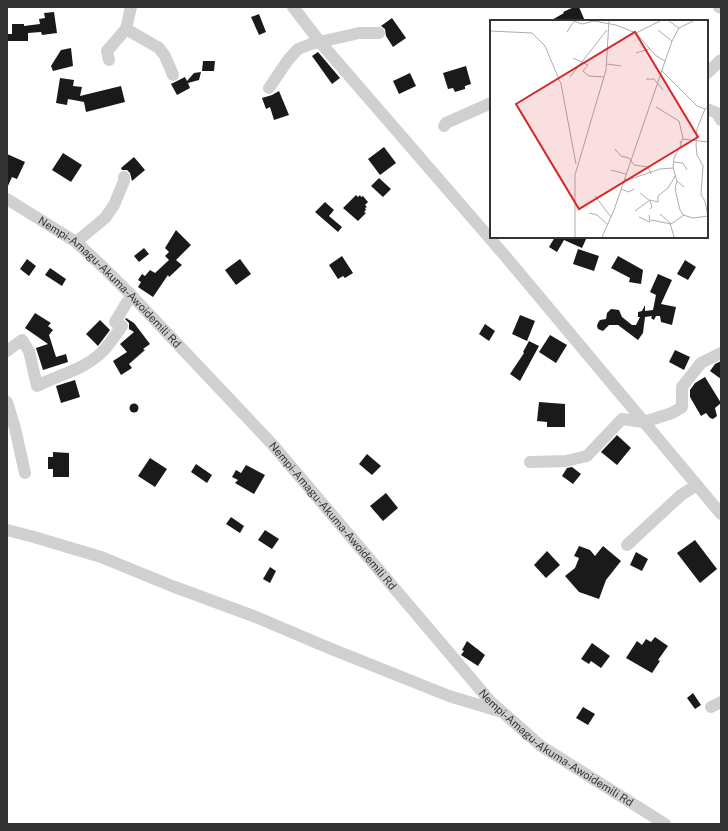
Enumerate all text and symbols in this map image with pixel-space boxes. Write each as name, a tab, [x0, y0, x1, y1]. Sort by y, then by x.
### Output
inset map	[490, 20, 708, 238]
street label: Nempi-Amagu-Akuma-Awoidemili Rd	[36, 214, 184, 350]
street label: Nempi-Amagu-Akuma-Awoidemili Rd	[267, 440, 399, 592]
street label: Nempi-Amagu-Akuma-Awoidemili Rd	[477, 687, 636, 809]

